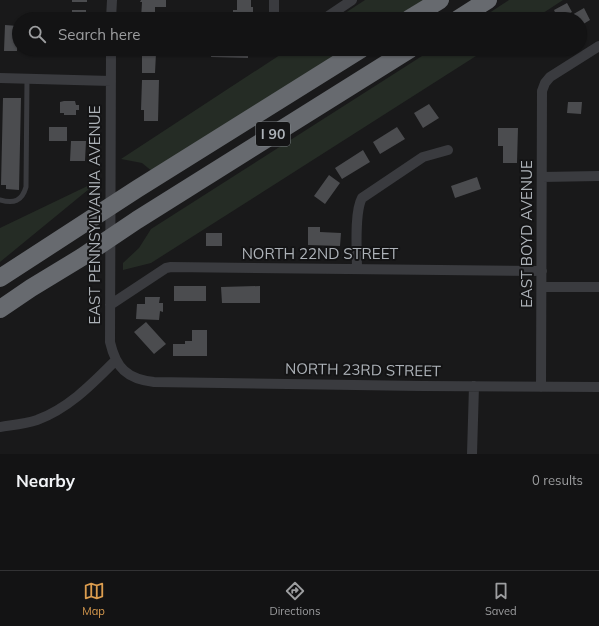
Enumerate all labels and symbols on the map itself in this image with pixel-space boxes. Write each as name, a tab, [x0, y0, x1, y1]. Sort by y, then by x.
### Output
street label: EAST PENNSYLVANIA AVENUE	[85, 105, 104, 324]
road number: I 90	[256, 122, 290, 146]
street label: EAST BOYD AVENUE	[517, 160, 536, 308]
street label: NORTH 22ND STREET	[242, 244, 398, 263]
street label: NORTH 23RD STREET	[285, 359, 441, 380]

